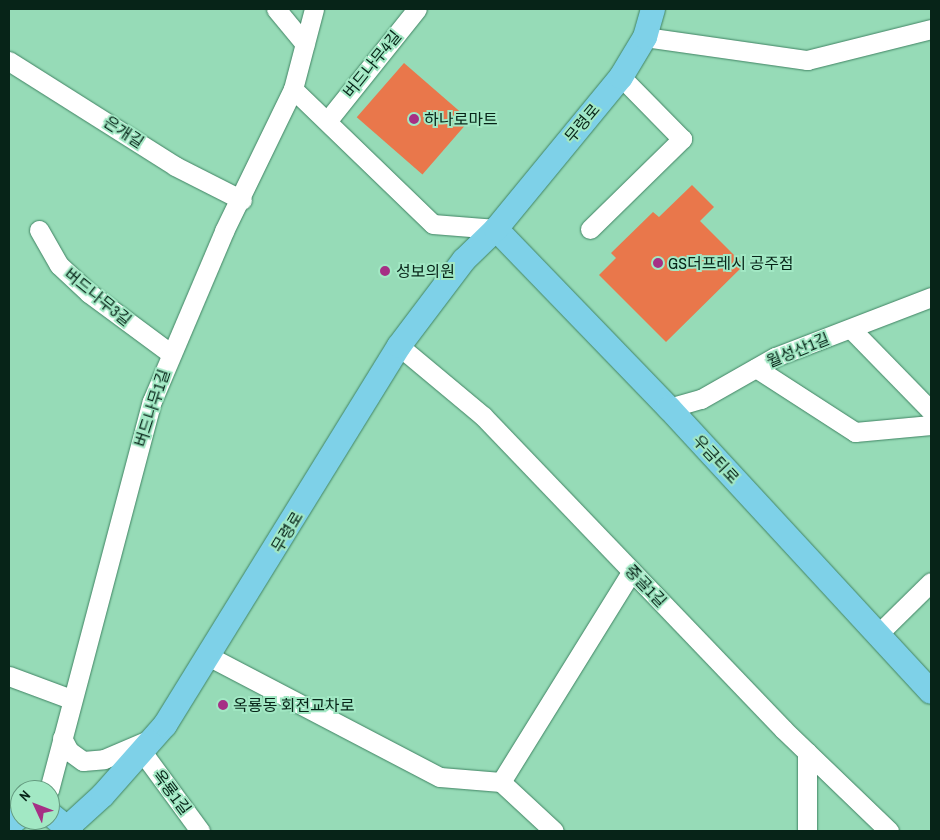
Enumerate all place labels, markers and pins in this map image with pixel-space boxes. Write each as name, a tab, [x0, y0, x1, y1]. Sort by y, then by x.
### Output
place label: 하나로마트	[424, 109, 498, 129]
marker: 하나로마트	[408, 113, 420, 125]
place label: GS더프레시 공주점	[668, 253, 794, 273]
marker: GS더프레시 공주점	[652, 257, 664, 269]
place label: 성보의원	[396, 261, 455, 281]
marker: 성보의원	[378, 264, 392, 278]
place label: 옥룡동 회전교차로	[233, 695, 354, 715]
marker: 옥룡동 회전교차로	[217, 699, 229, 711]

